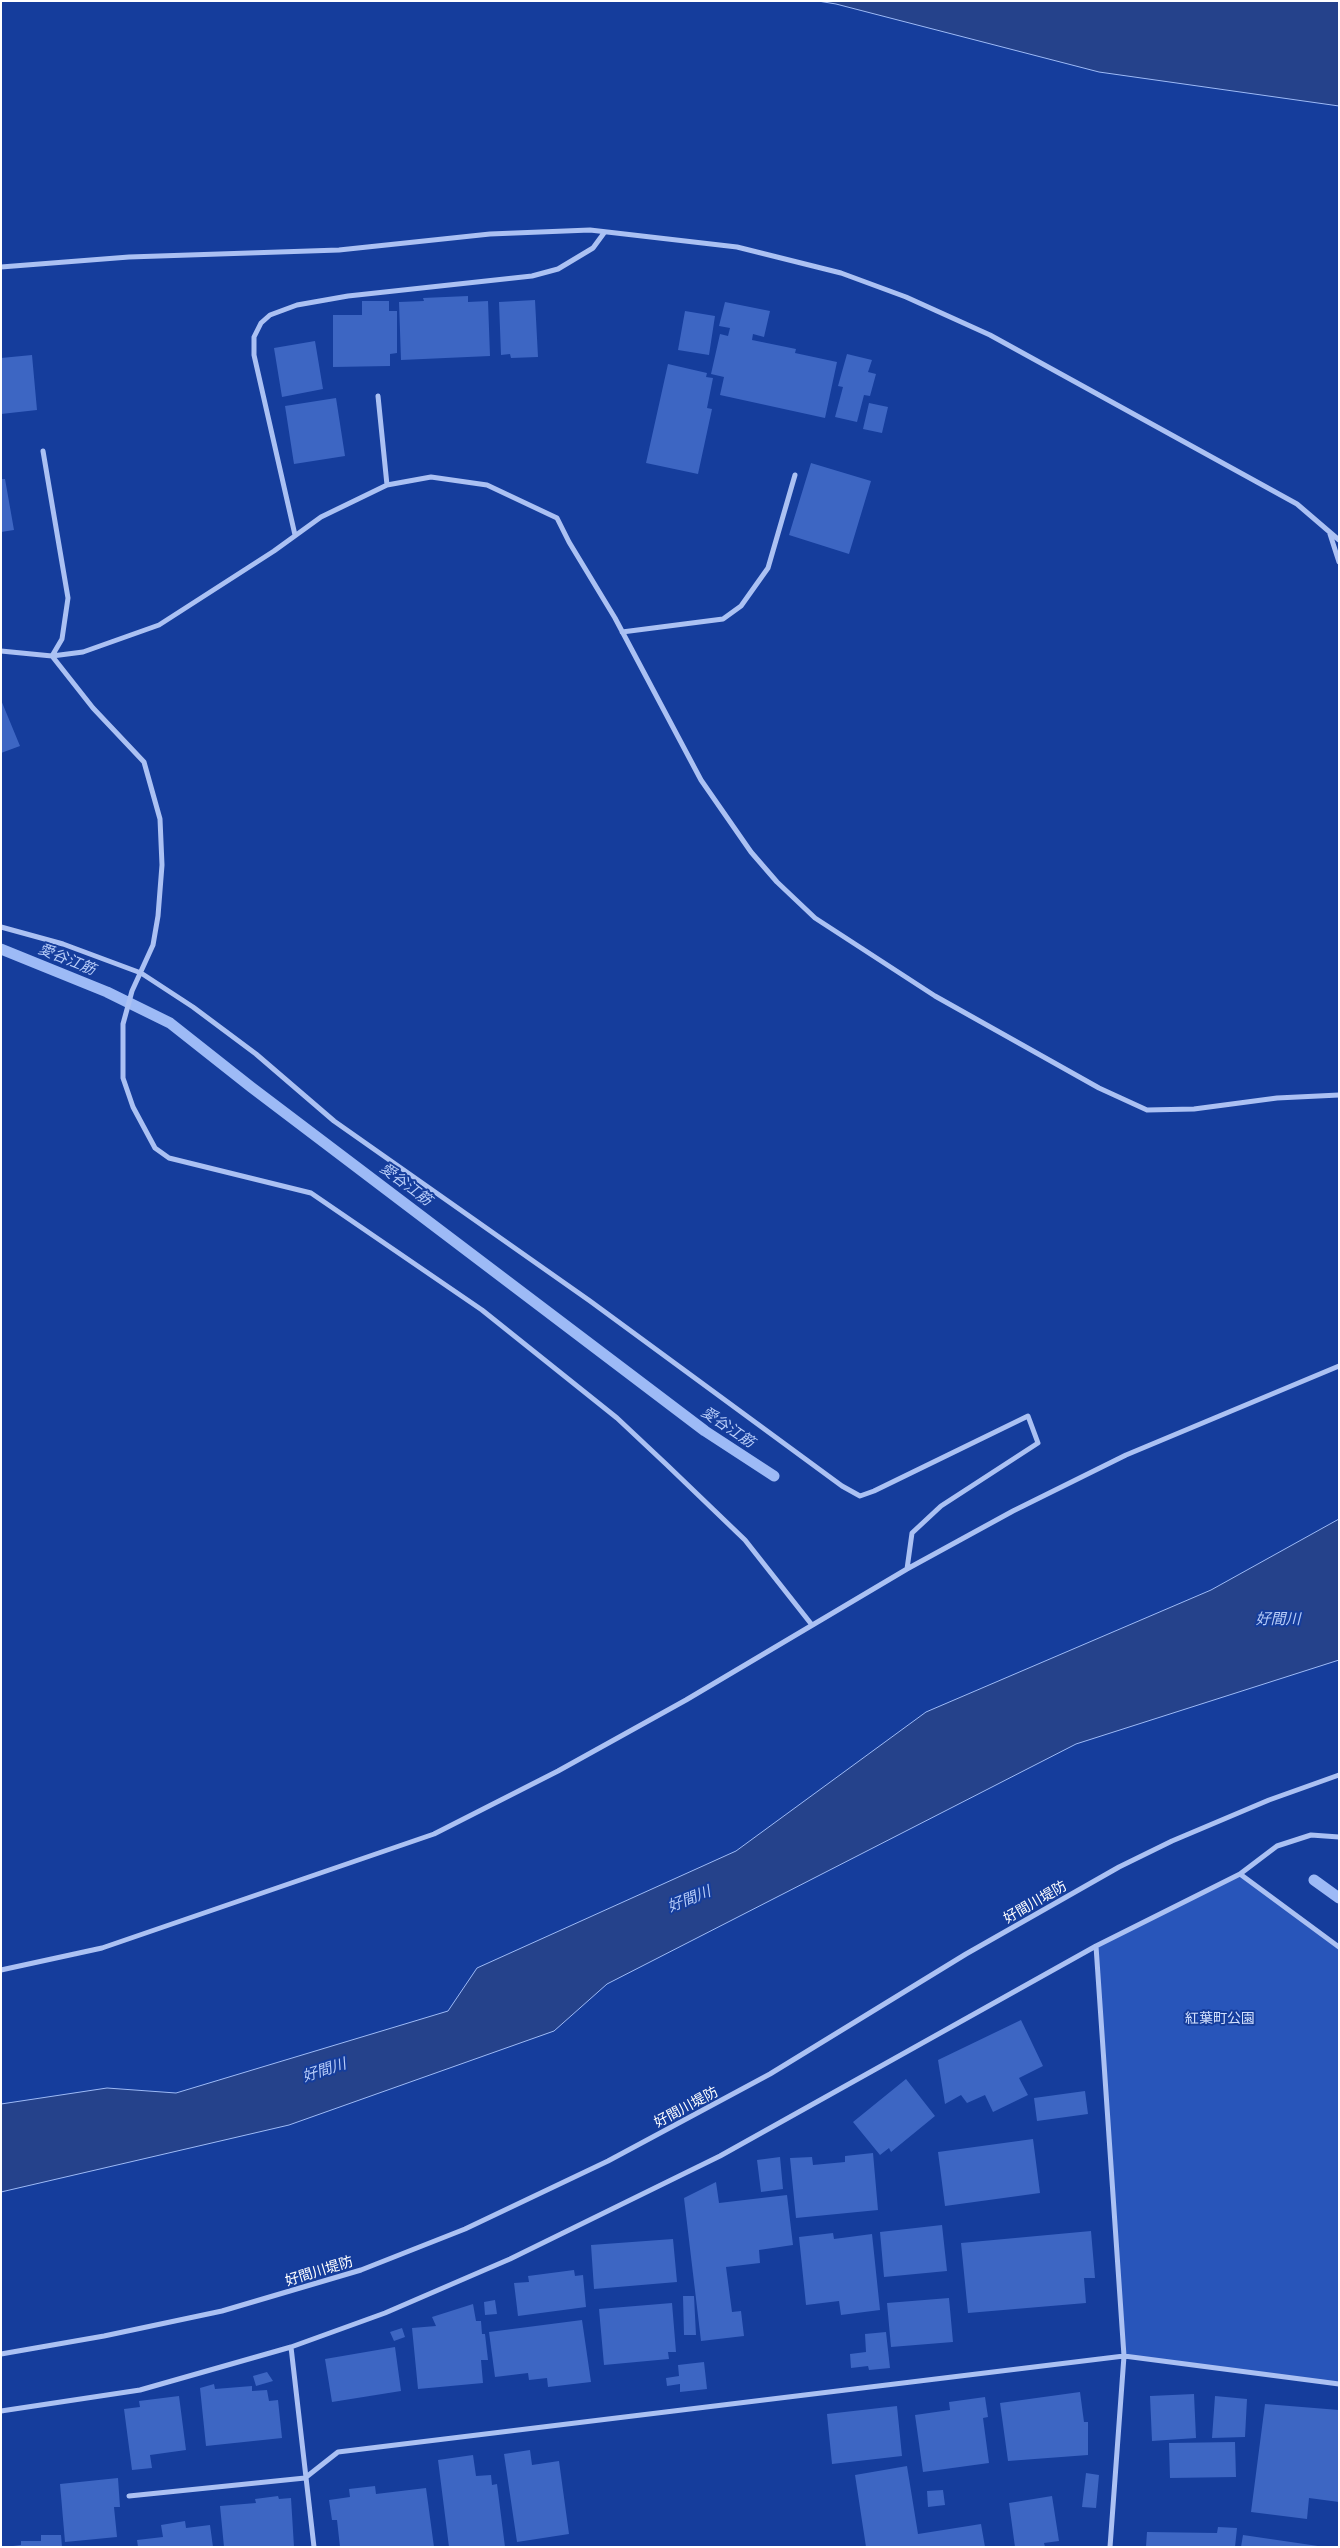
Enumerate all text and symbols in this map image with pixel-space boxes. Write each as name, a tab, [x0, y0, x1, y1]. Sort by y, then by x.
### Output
water label: 愛谷江筋	[36, 939, 98, 979]
water label: 愛谷江筋	[377, 1159, 435, 1209]
water label: 愛谷江筋	[698, 1403, 758, 1451]
water label: 好間川	[1256, 1610, 1300, 1628]
street label: 好間川堤防	[1000, 1877, 1070, 1927]
water label: 好間川	[665, 1882, 713, 1916]
park label: 紅葉町公園	[1185, 2010, 1255, 2026]
water label: 好間川	[300, 2054, 348, 2086]
street label: 好間川堤防	[651, 2083, 721, 2131]
street label: 好間川堤防	[283, 2253, 355, 2289]

